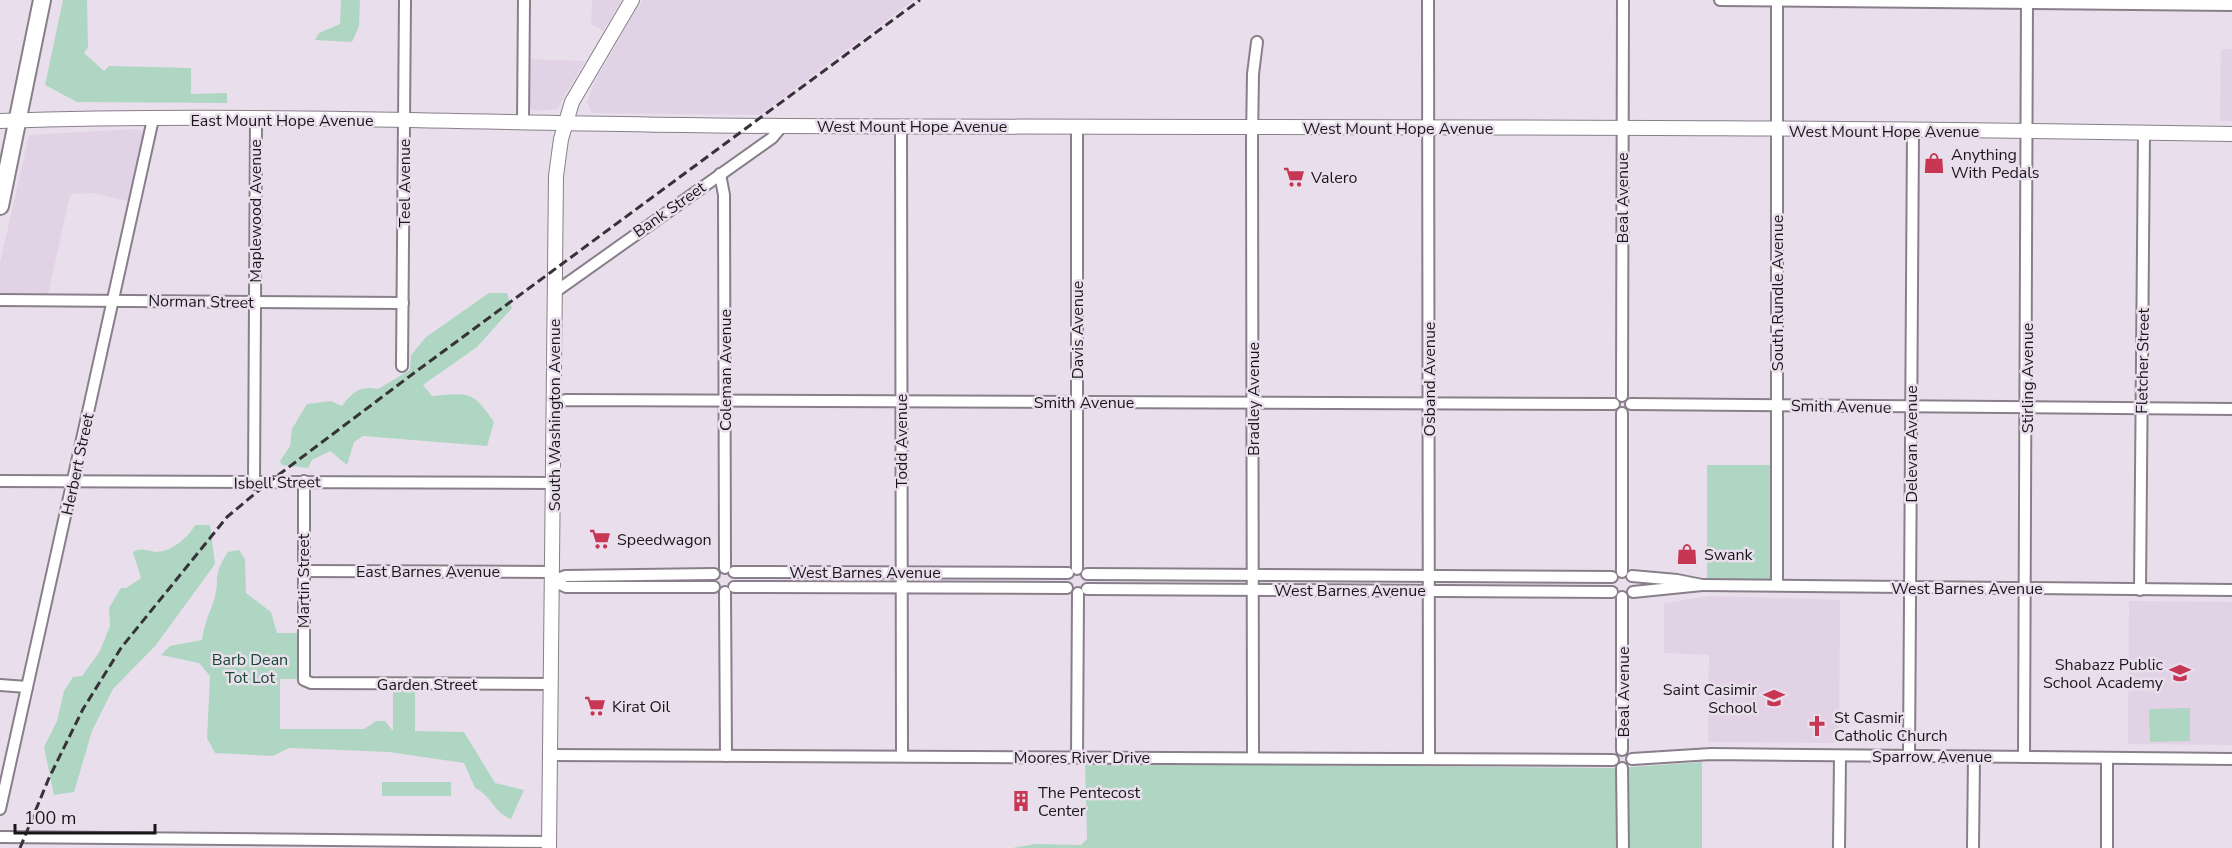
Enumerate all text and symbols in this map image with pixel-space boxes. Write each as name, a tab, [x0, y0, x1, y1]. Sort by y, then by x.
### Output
street label: East Mount Hope Avenue	[191, 110, 373, 132]
street label: West Mount Hope Avenue	[817, 116, 1007, 138]
street label: West Mount Hope Avenue	[1303, 118, 1493, 140]
street label: West Mount Hope Avenue	[1789, 121, 1979, 143]
street label: Maplewood Avenue	[245, 139, 267, 283]
street label: Teel Avenue	[394, 139, 416, 227]
place label: Anything With Pedals	[1951, 144, 2040, 184]
shop icon: Anything With Pedals	[1922, 151, 1946, 175]
street label: Beal Avenue	[1612, 152, 1634, 244]
supermarket icon: Valero	[1282, 165, 1306, 189]
place label: Valero	[1310, 167, 1357, 189]
street label: Bank Street	[629, 176, 711, 243]
street label: South Rundle Avenue	[1767, 215, 1789, 371]
street label: Davis Avenue	[1067, 281, 1089, 379]
street label: Norman Street	[148, 290, 254, 314]
street label: Fletcher Street	[2131, 307, 2155, 414]
street label: Coleman Avenue	[715, 309, 737, 431]
street label: South Washington Avenue	[544, 319, 566, 511]
street label: Osband Avenue	[1419, 322, 1441, 436]
street label: Stirling Avenue	[2017, 323, 2039, 433]
street label: Bradley Avenue	[1243, 342, 1265, 456]
street label: Delevan Avenue	[1901, 385, 1923, 503]
street label: Smith Avenue	[1034, 392, 1134, 414]
street label: Todd Avenue	[891, 394, 913, 488]
street label: Smith Avenue	[1791, 395, 1891, 419]
street label: Herbert Street	[56, 411, 100, 517]
street label: Isbell Street	[233, 471, 321, 495]
supermarket icon: Speedwagon	[588, 527, 612, 551]
place label: Speedwagon	[617, 529, 712, 551]
street label: Martin Street	[293, 533, 315, 628]
shop icon: Swank	[1675, 542, 1699, 566]
place label: Swank	[1704, 544, 1754, 566]
street label: East Barnes Avenue	[356, 561, 500, 583]
street label: West Barnes Avenue	[789, 562, 941, 584]
street label: West Barnes Avenue	[1891, 578, 2043, 600]
street label: West Barnes Avenue	[1274, 580, 1426, 602]
street label: Beal Avenue	[1613, 646, 1635, 738]
park label: Barb Dean Tot Lot	[212, 649, 288, 689]
place label: Shabazz Public School Academy	[2043, 654, 2164, 694]
school or university icon: Shabazz Public School Academy	[2168, 661, 2192, 685]
street label: Garden Street	[377, 674, 478, 696]
place label: Saint Casimir School	[1663, 679, 1757, 719]
school or university icon: Saint Casimir School	[1762, 686, 1786, 710]
supermarket icon: Kirat Oil	[583, 694, 607, 718]
place label: Kirat Oil	[612, 696, 671, 718]
place label: St Casmir Catholic Church	[1834, 707, 1948, 747]
church icon: St Casmir Catholic Church	[1805, 714, 1829, 738]
street label: Sparrow Avenue	[1872, 746, 1992, 768]
street label: Moores River Drive	[1014, 747, 1150, 769]
place label: The Pentecost Center	[1038, 782, 1141, 822]
building icon: The Pentecost Center	[1009, 789, 1033, 813]
scale bar	[15, 797, 154, 835]
text: 100 m	[24, 806, 76, 830]

